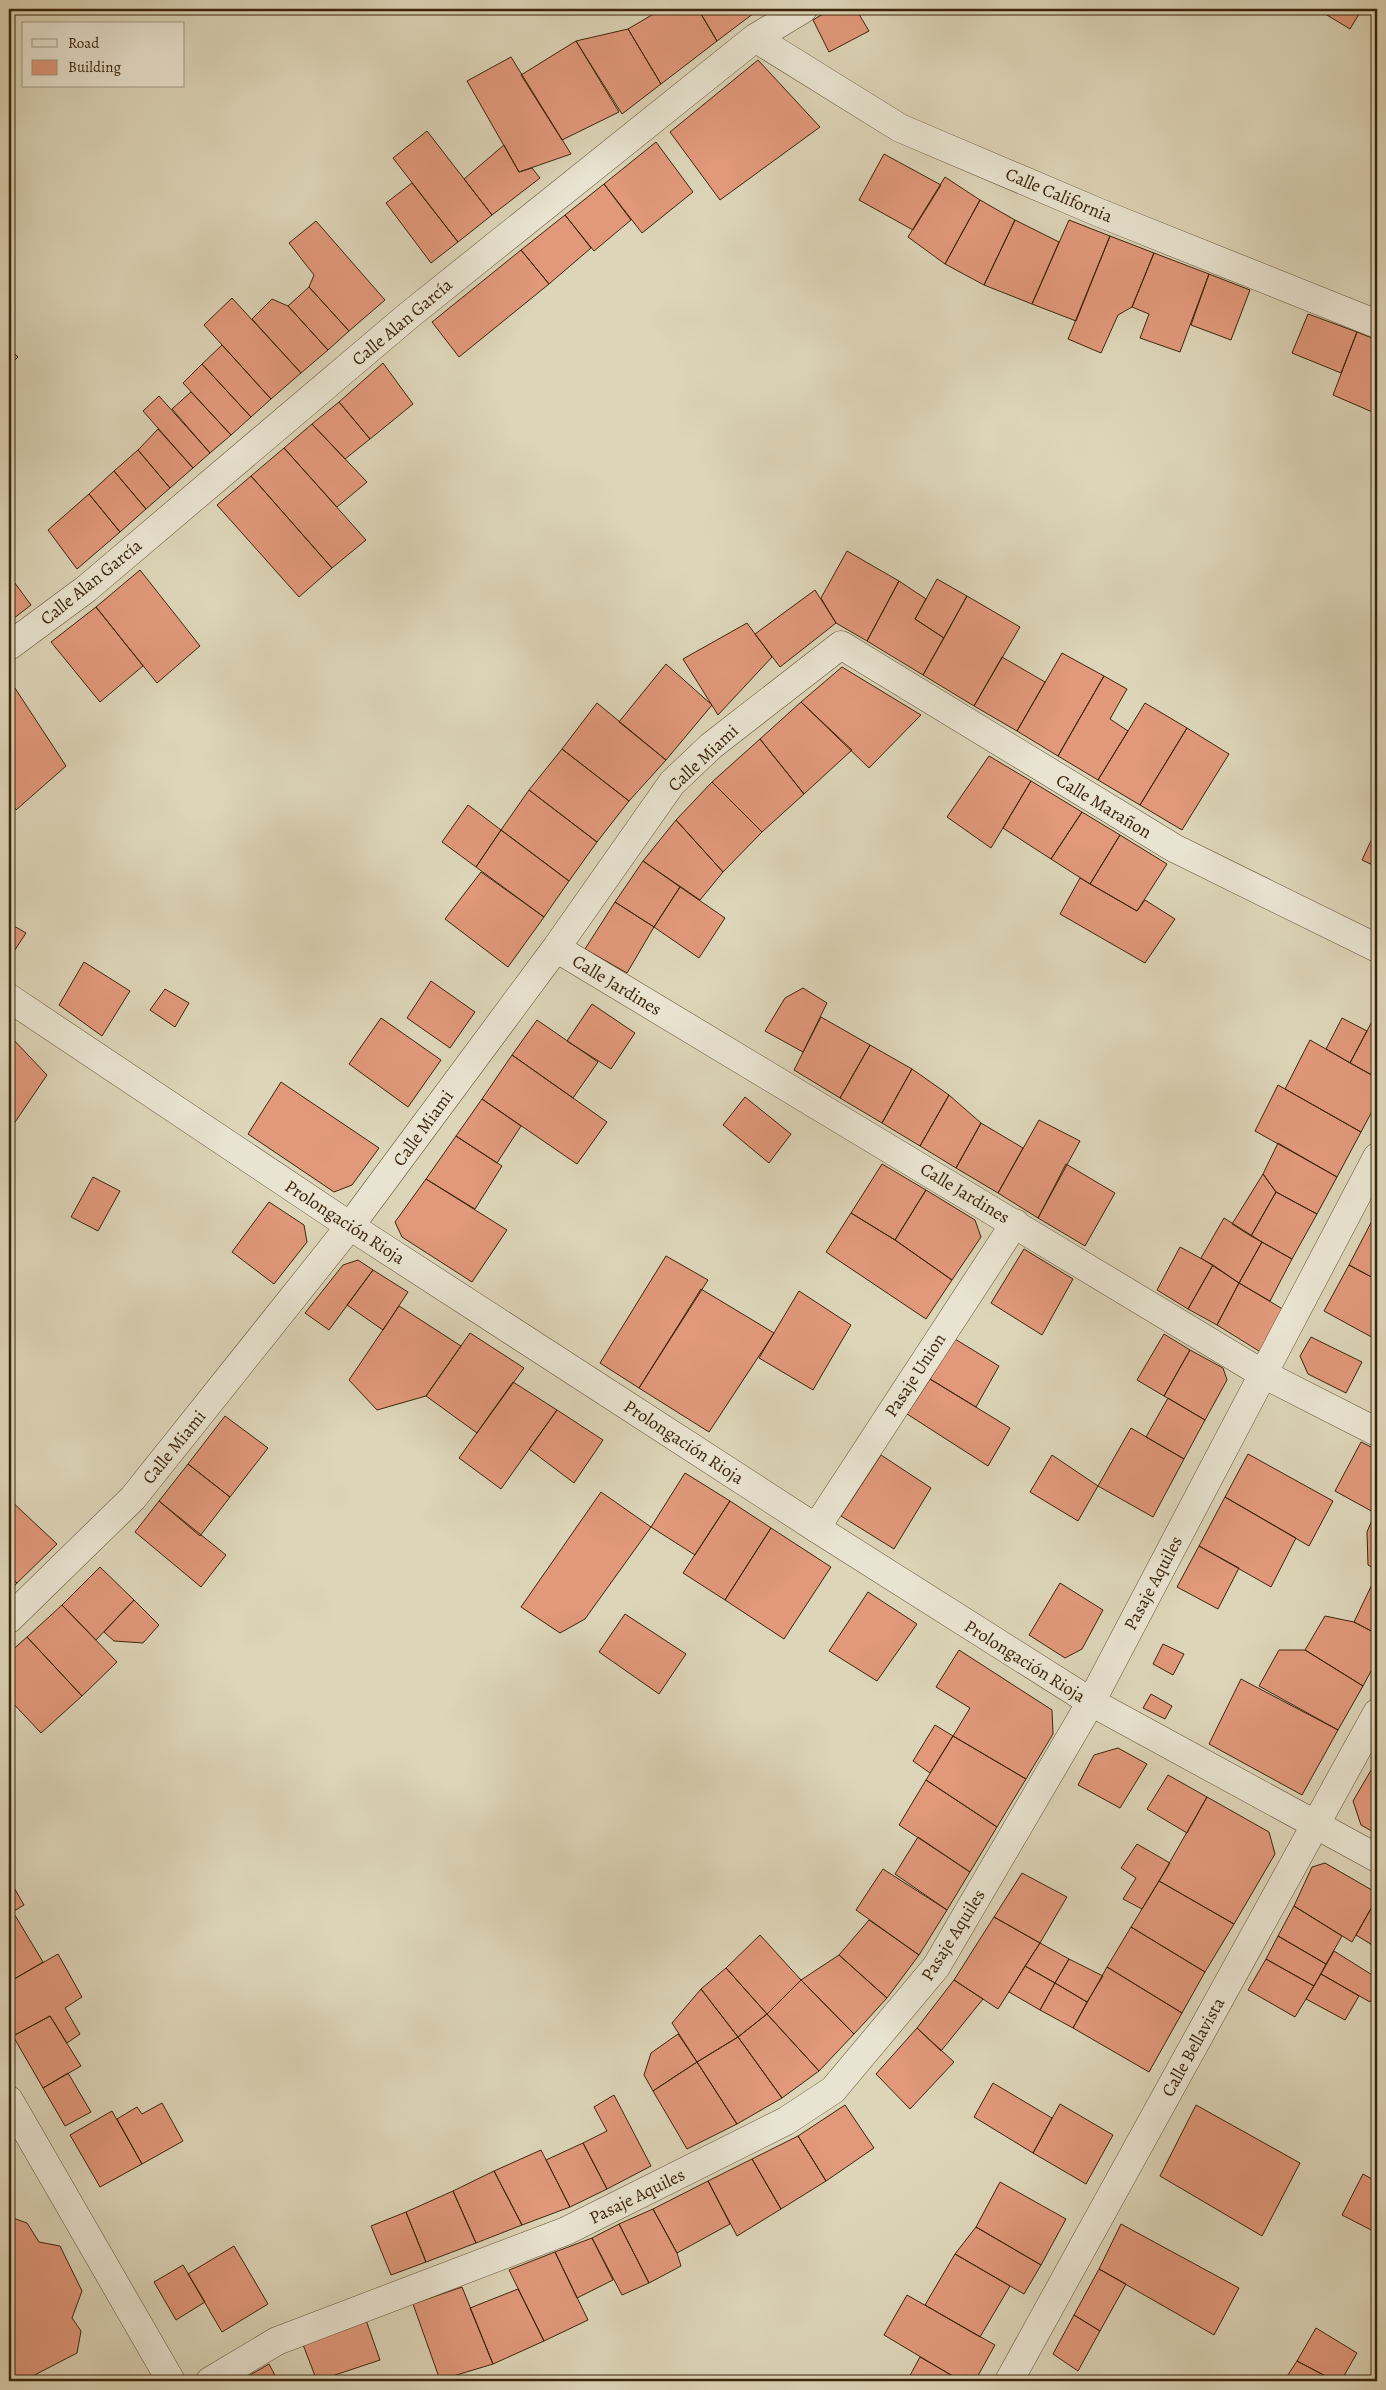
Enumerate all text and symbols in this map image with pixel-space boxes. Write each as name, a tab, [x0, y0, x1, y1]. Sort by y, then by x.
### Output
legend	[22, 22, 185, 88]
text: Road	[68, 33, 100, 53]
text: Building	[68, 57, 121, 77]
street label: Calle California	[1002, 162, 1117, 229]
street label: Calle Alan García	[347, 272, 458, 371]
street label: Calle Alan García	[35, 533, 147, 630]
street label: Calle Miami	[662, 719, 744, 797]
street label: Calle Marañon	[1052, 768, 1156, 844]
street label: Calle Jardines	[568, 949, 666, 1021]
street label: Calle Miami	[387, 1085, 459, 1171]
street label: Calle Jardines	[916, 1157, 1014, 1229]
street label: Prolongación Rioja	[280, 1174, 410, 1270]
street label: Pasaje Union	[879, 1328, 951, 1422]
street label: Prolongación Rioja	[619, 1394, 749, 1490]
street label: Calle Miami	[137, 1405, 211, 1489]
street label: Pasaje Aquiles	[1118, 1532, 1188, 1634]
street label: Prolongación Rioja	[960, 1614, 1091, 1708]
street label: Pasaje Aquiles	[915, 1885, 991, 1985]
street label: Calle Bellavista	[1156, 1992, 1230, 2101]
street label: Pasaje Aquiles	[585, 2162, 689, 2230]

